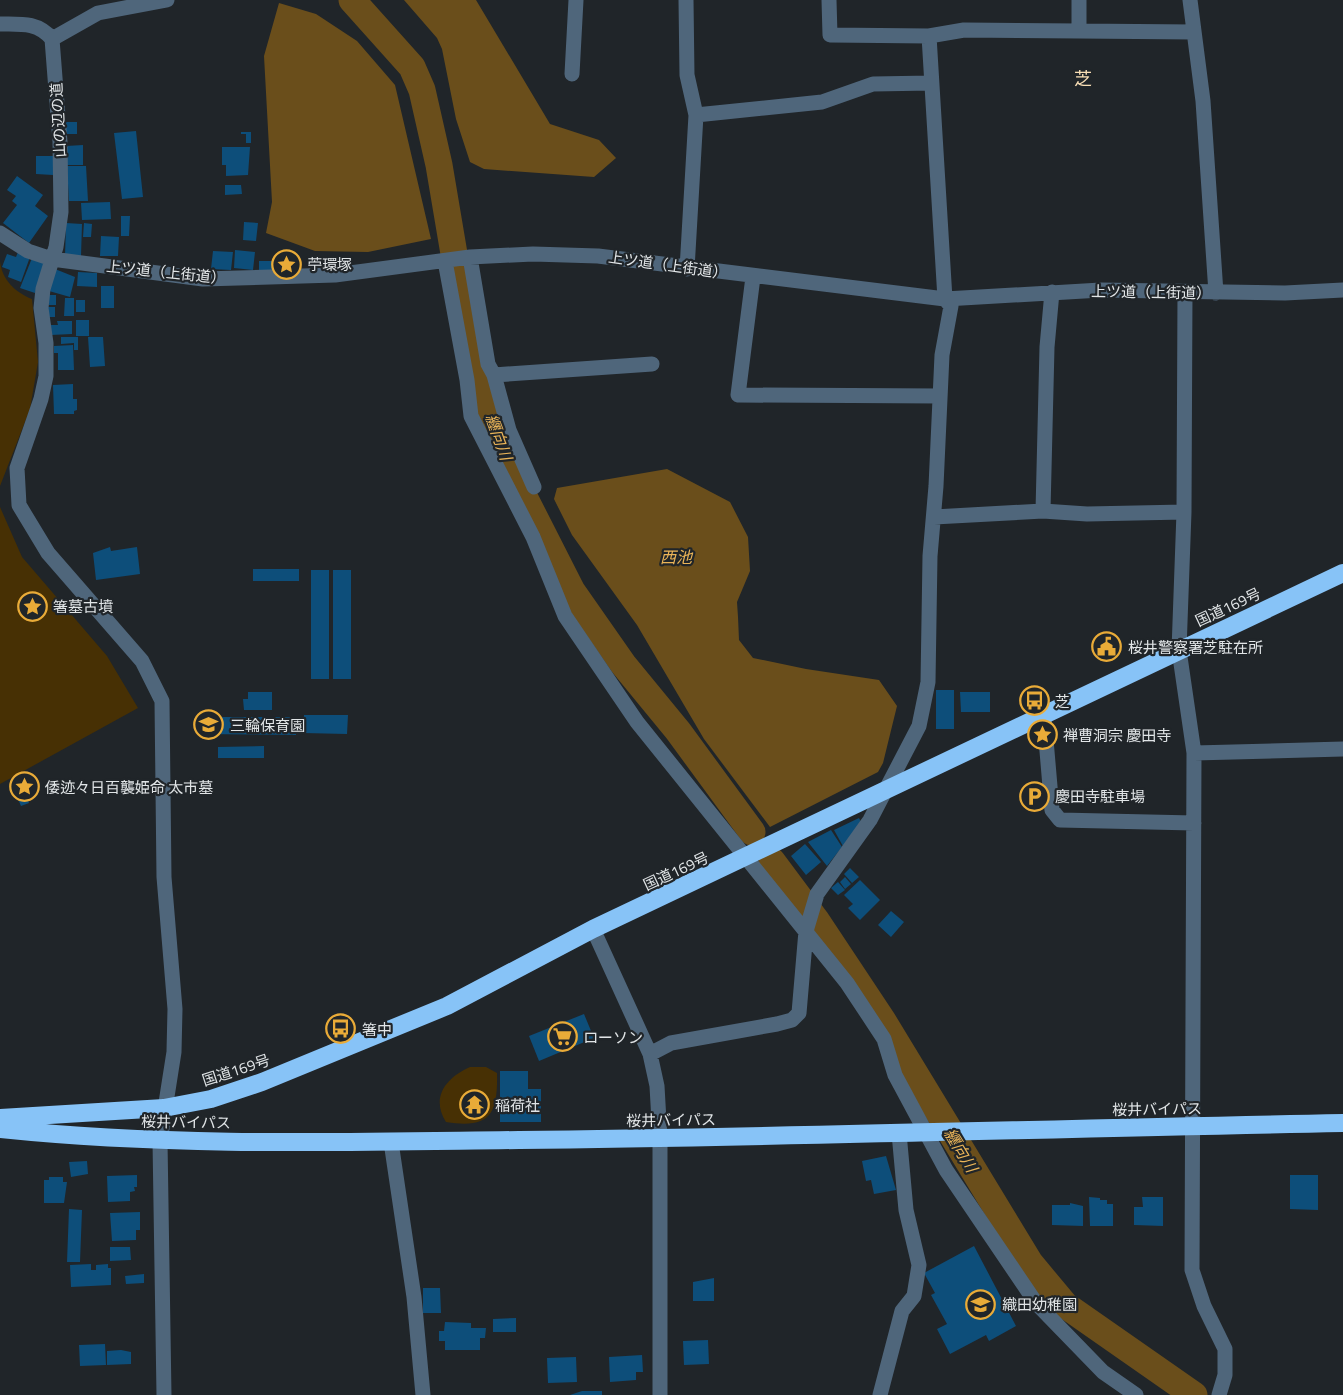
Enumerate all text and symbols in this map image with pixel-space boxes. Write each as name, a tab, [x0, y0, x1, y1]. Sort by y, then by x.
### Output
district label: 芝	[1074, 65, 1092, 92]
street label: 山の辺の道	[45, 82, 71, 158]
street label: 上ツ道（上街道）	[607, 245, 729, 285]
place icon: 苧環塚	[270, 248, 302, 280]
place label: 苧環塚	[307, 253, 352, 276]
street label: 上ツ道（上街道）	[105, 254, 227, 290]
street label: 上ツ道（上街道）	[1091, 279, 1211, 305]
water label: 纒向川	[480, 410, 519, 466]
water label: 西池	[660, 545, 694, 569]
street label: 国道169号	[1191, 582, 1265, 632]
place icon: 箸墓古墳	[16, 590, 48, 622]
place label: 箸墓古墳	[53, 595, 113, 618]
public building icon: 桜井警察署芝駐在所	[1091, 631, 1123, 663]
place label: 桜井警察署芝駐在所	[1128, 636, 1263, 659]
bus stop icon: 芝	[1018, 685, 1050, 717]
place label: 芝	[1055, 690, 1070, 713]
school or university icon: 三輪保育園	[193, 709, 225, 741]
place label: 三輪保育園	[230, 714, 305, 737]
place icon: 禅曹洞宗 慶田寺	[1026, 719, 1058, 751]
place label: 禅曹洞宗 慶田寺	[1063, 724, 1171, 747]
place icon: 倭迹々日百襲姫命 太市墓	[8, 771, 40, 803]
place label: 倭迹々日百襲姫命 太市墓	[45, 776, 213, 799]
parking icon: 慶田寺駐車場	[1018, 780, 1050, 812]
place label: 慶田寺駐車場	[1055, 785, 1145, 808]
street label: 国道169号	[639, 846, 713, 896]
bus stop icon: 箸中	[325, 1013, 357, 1045]
place label: 箸中	[362, 1018, 392, 1041]
supermarket icon: ローソン	[546, 1021, 578, 1053]
place label: ローソン	[583, 1026, 643, 1049]
street label: 国道169号	[199, 1048, 273, 1092]
temple icon: 稲荷社	[458, 1089, 490, 1121]
place label: 稲荷社	[495, 1094, 540, 1117]
street label: 桜井バイパス	[1112, 1097, 1202, 1121]
street label: 桜井バイパス	[626, 1108, 716, 1132]
street label: 桜井バイパス	[141, 1110, 231, 1134]
water label: 纒向川	[938, 1123, 985, 1178]
school or university icon: 織田幼稚園	[965, 1288, 997, 1320]
place label: 織田幼稚園	[1002, 1293, 1077, 1316]

